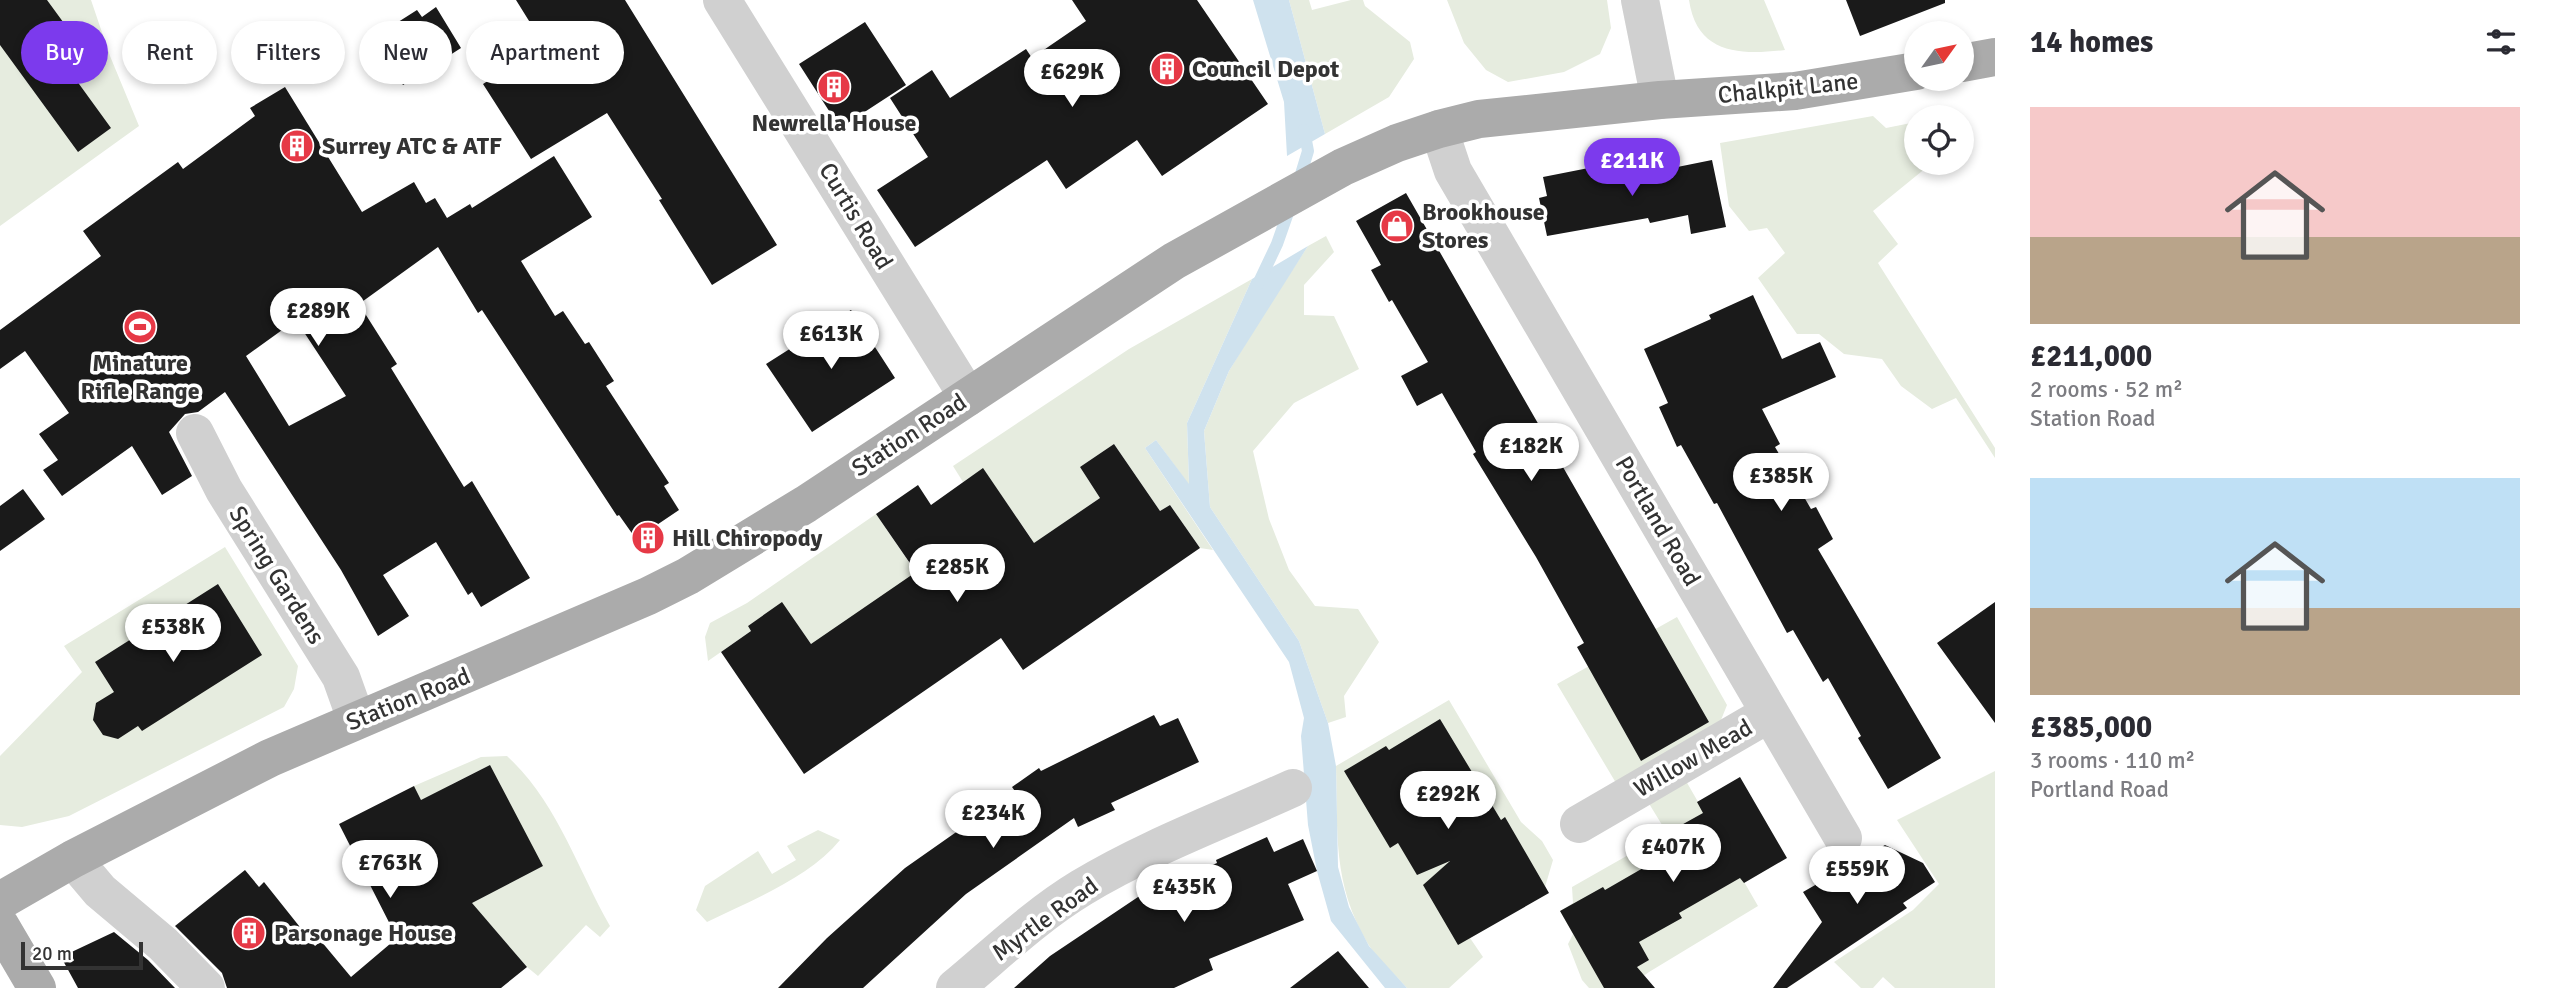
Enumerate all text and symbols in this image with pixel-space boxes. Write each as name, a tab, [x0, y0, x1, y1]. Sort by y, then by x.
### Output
chip: Buy	[21, 21, 108, 84]
chip: Rent	[122, 21, 217, 84]
chip: Filters	[231, 21, 345, 84]
chip: New	[359, 21, 452, 84]
chip: Apartment	[466, 21, 624, 84]
north arrow	[1904, 21, 1974, 91]
map controls	[1904, 21, 1974, 175]
icon: filters	[2482, 23, 2520, 61]
text: 14 homes	[2030, 24, 2153, 61]
pin: £629K	[1023, 50, 1121, 109]
building icon: Council Depot	[1148, 50, 1186, 88]
place label: Council Depot	[1192, 54, 1339, 84]
text: £629K	[1040, 57, 1104, 86]
street label: Chalkpit Lane	[1716, 66, 1860, 110]
building icon: Newrella House	[815, 68, 853, 106]
button: locate	[1904, 105, 1974, 175]
place label: Newrella House	[752, 108, 917, 138]
building icon: Surrey ATC & ATF	[278, 127, 316, 165]
place label: Surrey ATC & ATF	[322, 131, 502, 161]
pin: £211K	[1583, 138, 1681, 198]
text: £211K	[1600, 146, 1664, 175]
icon: home	[2212, 152, 2338, 278]
street label: Curtis Road	[812, 157, 900, 275]
place label: Brookhouse Stores	[1422, 197, 1545, 255]
shop icon: Brookhouse Stores	[1378, 207, 1416, 245]
pin: £289K	[269, 288, 367, 348]
text: £289K	[286, 296, 350, 325]
sports icon: Minature Rifle Range	[121, 308, 159, 346]
pin: £613K	[782, 312, 880, 371]
text: £613K	[799, 319, 863, 348]
text: £211,000	[2030, 338, 2152, 375]
place label: Minature Rifle Range	[80, 348, 200, 406]
text: 2 rooms · 52 m²	[2030, 375, 2183, 404]
street label: Station Road	[846, 387, 972, 483]
text: Station Road	[2030, 404, 2156, 433]
pin: £182K	[1482, 424, 1580, 483]
text: £182K	[1499, 431, 1563, 460]
street label: Portland Road	[1609, 451, 1707, 591]
pin: £385K	[1732, 454, 1830, 513]
text: £385K	[1749, 461, 1813, 490]
street label: Spring Gardens	[223, 500, 331, 650]
building icon: Hill Chiropody	[629, 519, 667, 557]
place label: Hill Chiropody	[672, 523, 823, 553]
icon: home	[2212, 523, 2338, 649]
pin: £285K	[908, 544, 1006, 604]
text: £285K	[925, 552, 989, 581]
pin: £538K	[124, 604, 222, 664]
text: £538K	[141, 612, 205, 641]
street label: Station Road	[342, 661, 474, 737]
text: £385,000	[2030, 709, 2152, 746]
street label: Willow Mead	[1629, 712, 1757, 804]
text: 3 rooms · 110 m²	[2030, 746, 2195, 775]
pin: £292K	[1399, 772, 1497, 831]
text: Portland Road	[2030, 775, 2169, 804]
text: £292K	[1416, 779, 1480, 808]
pin: £234K	[944, 790, 1042, 850]
text: £234K	[961, 798, 1025, 827]
pin: £407K	[1624, 824, 1722, 884]
text: £407K	[1641, 832, 1705, 861]
pin: £763K	[341, 841, 439, 900]
pin: £559K	[1808, 846, 1906, 906]
text: £763K	[358, 848, 422, 877]
text: £559K	[1825, 854, 1889, 883]
pin: £435K	[1135, 864, 1233, 924]
street label: Myrtle Road	[986, 870, 1104, 968]
text: £435K	[1152, 872, 1216, 901]
building icon: Parsonage House	[230, 914, 268, 952]
place label: Parsonage House	[274, 918, 453, 948]
scale bar	[21, 939, 144, 971]
text: 20 m	[32, 942, 72, 966]

